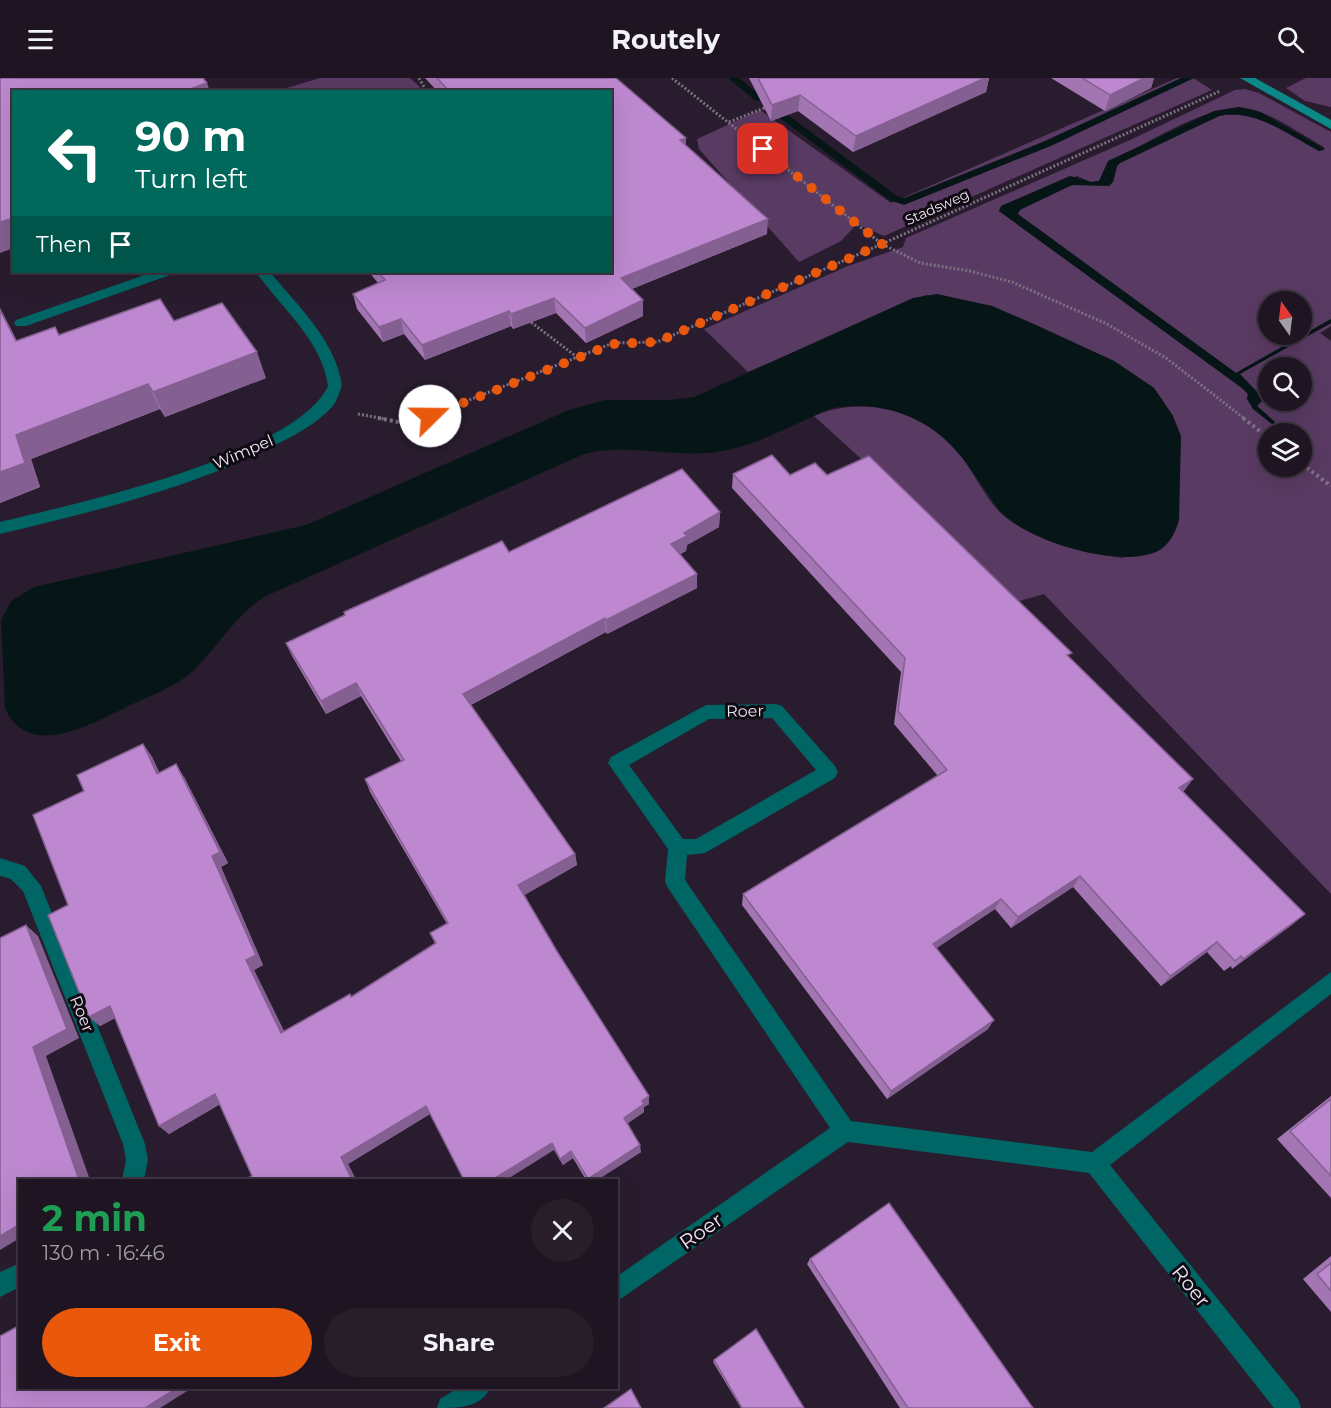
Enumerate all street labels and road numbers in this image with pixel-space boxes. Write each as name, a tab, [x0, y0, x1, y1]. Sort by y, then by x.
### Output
street label: Stadsweg	[902, 185, 972, 229]
street label: Wimpel	[210, 431, 276, 473]
street label: Roer	[726, 701, 764, 721]
street label: Roer	[66, 993, 98, 1035]
street label: Roer	[675, 1208, 727, 1254]
street label: Roer	[1167, 1260, 1215, 1312]

